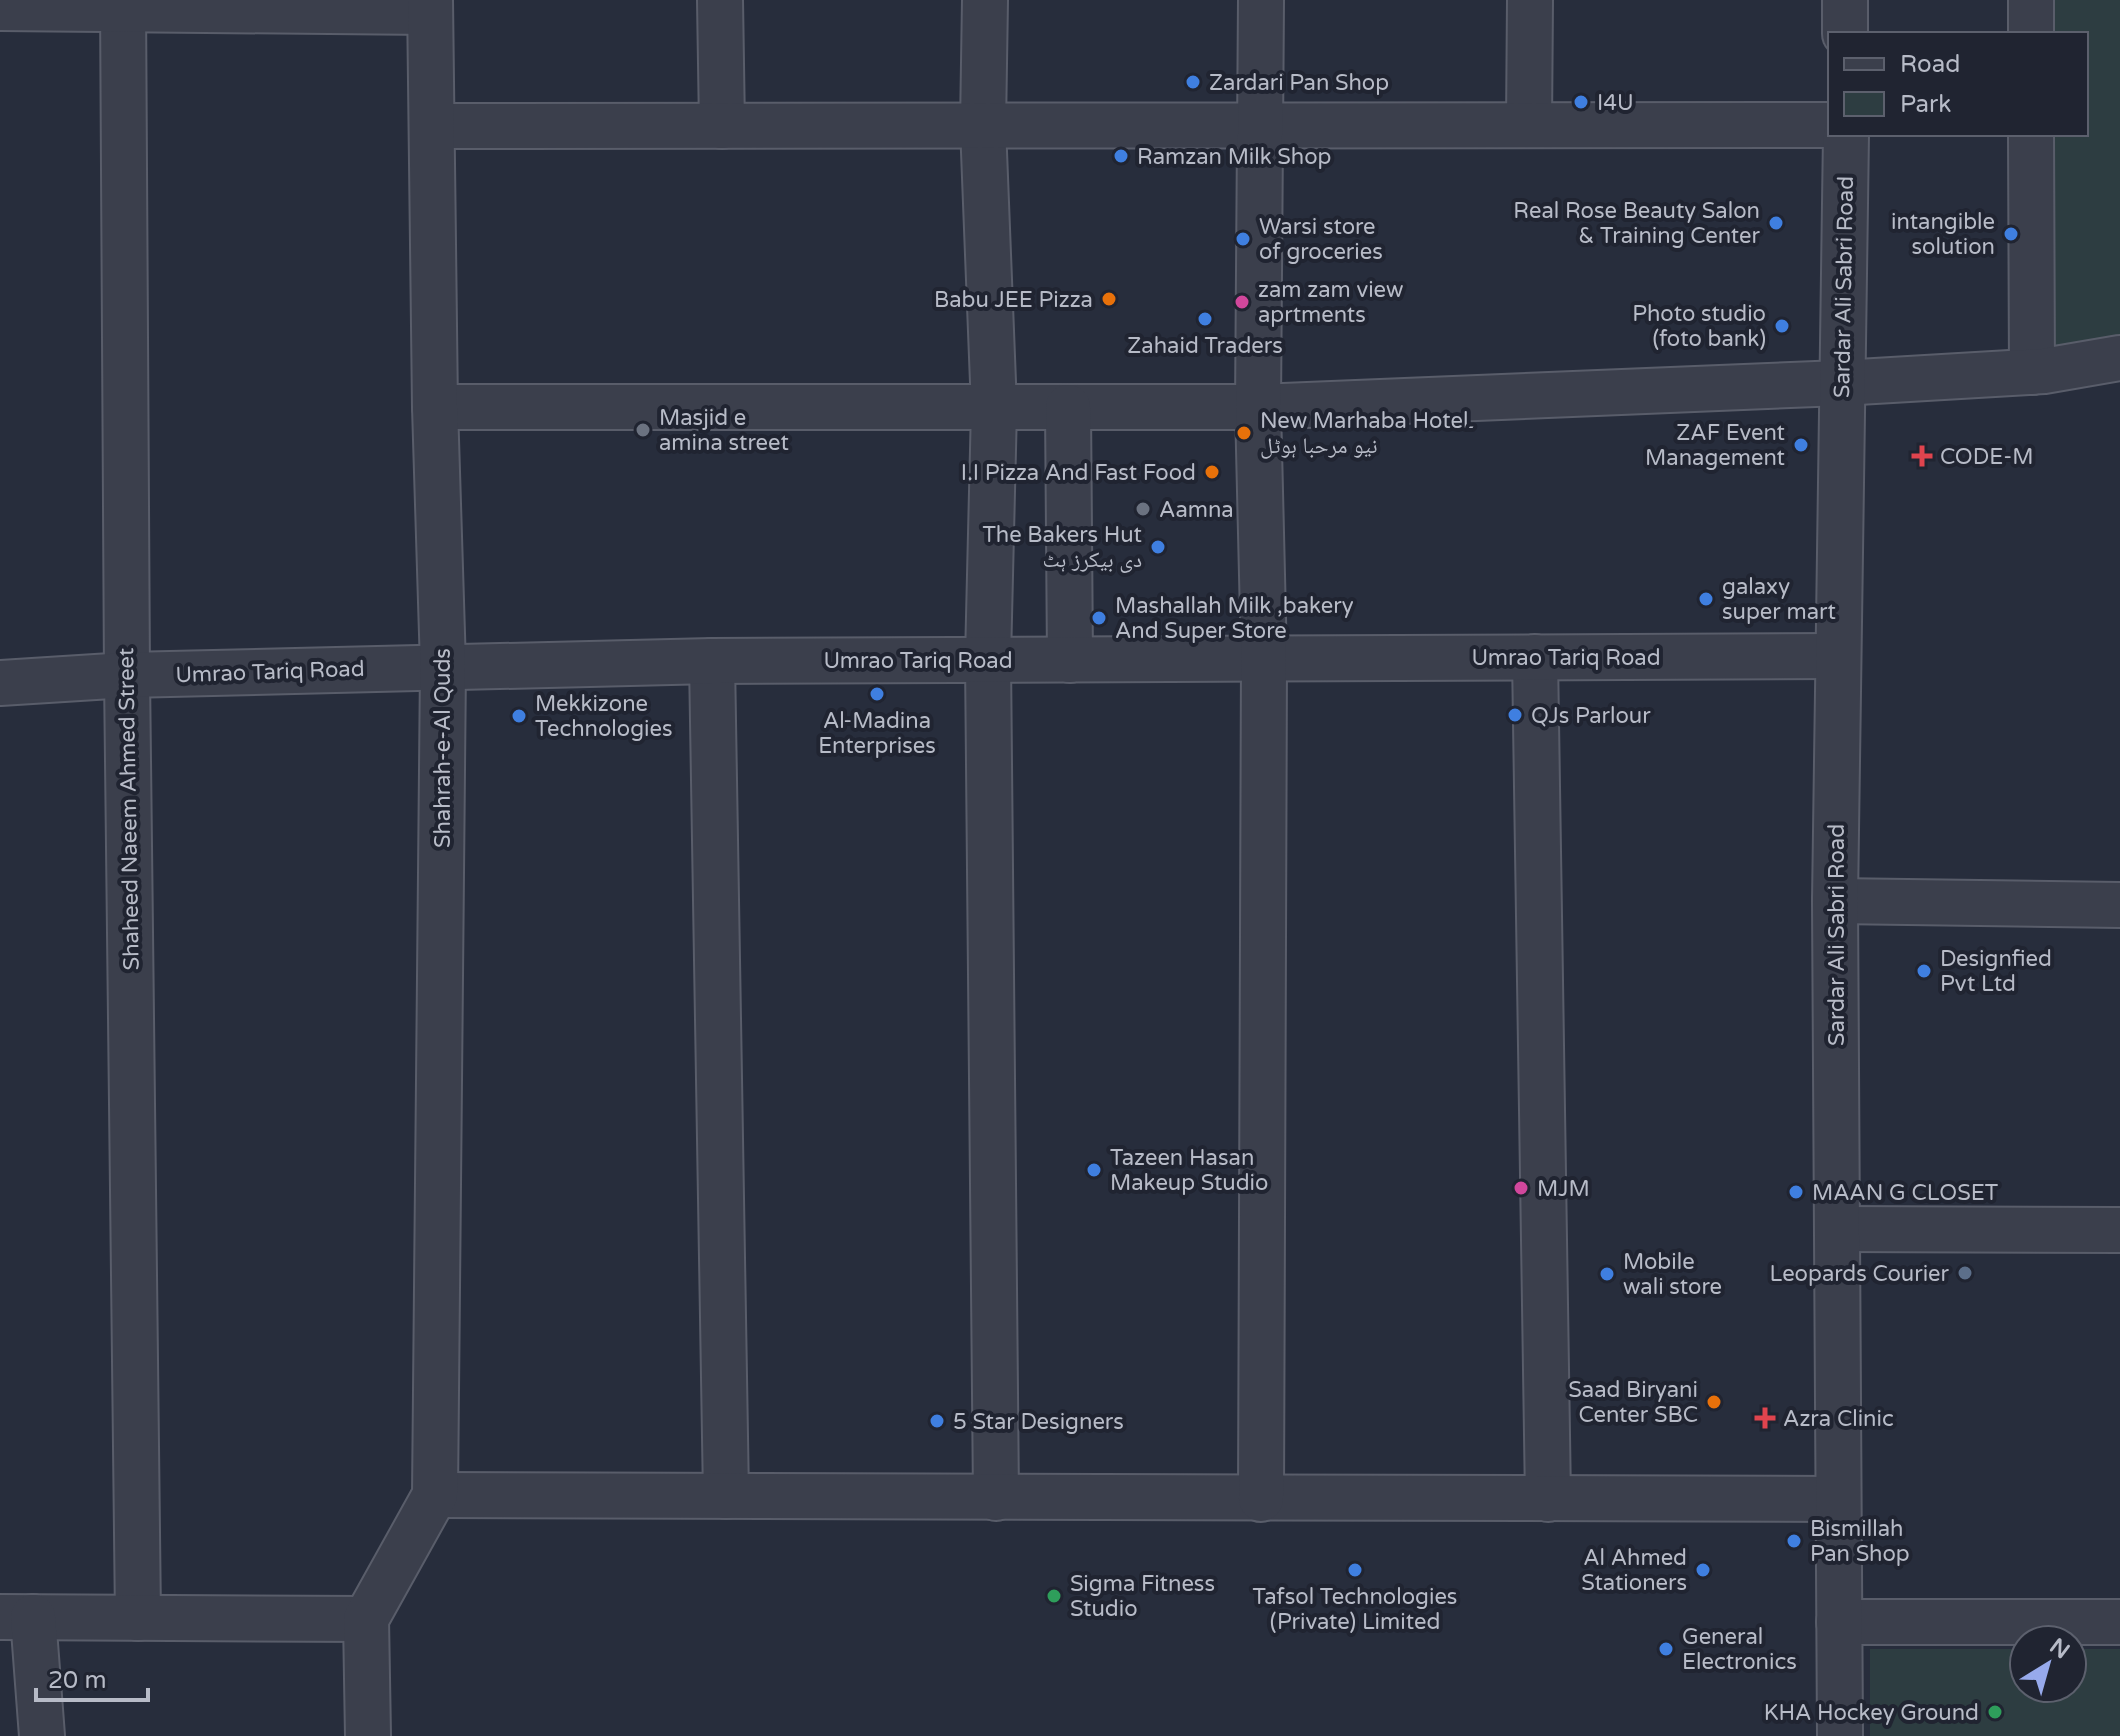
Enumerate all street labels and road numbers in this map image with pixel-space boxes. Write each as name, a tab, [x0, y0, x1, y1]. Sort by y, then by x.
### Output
street label: Sardar Ali Sabri Road	[1829, 176, 1859, 398]
street label: Umrao Tariq Road	[1471, 645, 1661, 671]
street label: Shaheed Naeem Ahmed Street	[113, 647, 145, 971]
street label: Shahrah-e-Al Quds	[430, 648, 456, 848]
street label: Umrao Tariq Road	[823, 648, 1013, 674]
street label: Umrao Tariq Road	[175, 656, 365, 688]
street label: Sardar Ali Sabri Road	[1824, 824, 1850, 1046]

